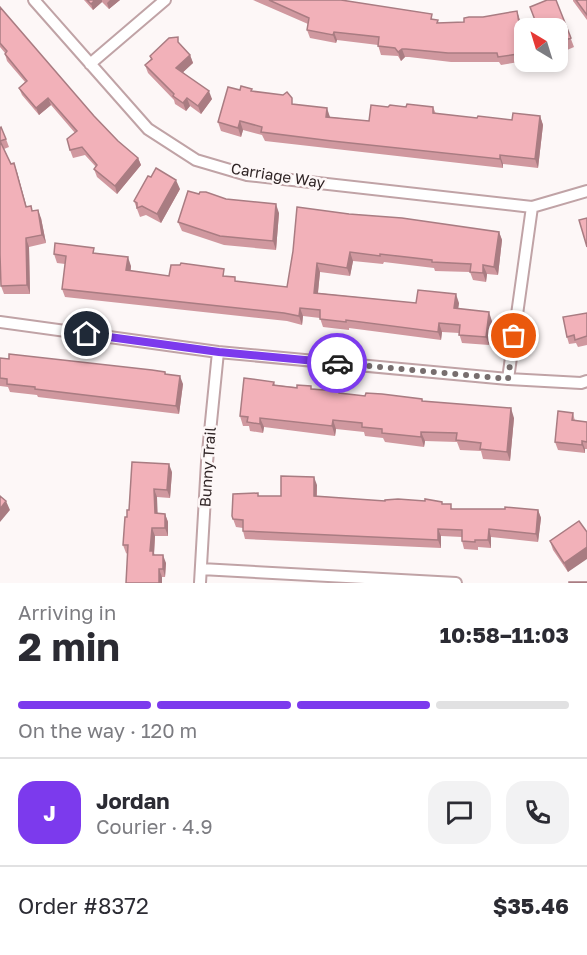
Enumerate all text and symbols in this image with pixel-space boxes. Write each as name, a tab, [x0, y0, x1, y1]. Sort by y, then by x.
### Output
north arrow	[514, 18, 568, 72]
map controls	[514, 18, 568, 72]
street label: Carriage Way	[230, 159, 327, 191]
pin	[61, 308, 112, 359]
pin	[488, 310, 539, 361]
icon: home	[70, 317, 103, 350]
icon: bag	[497, 319, 530, 352]
courier	[307, 333, 367, 393]
icon: car	[321, 347, 354, 380]
street label: Bunny Trail	[195, 426, 219, 508]
text: Arriving in	[18, 600, 116, 624]
text: 10:58–11:03	[440, 621, 569, 648]
text: 2 min	[18, 623, 120, 670]
text: On the way · 120 m	[18, 718, 197, 742]
button: chat	[428, 781, 491, 844]
button: phone	[506, 781, 569, 844]
text: Jordan	[96, 787, 170, 814]
text: J	[43, 799, 56, 826]
text: Courier · 4.9	[96, 814, 213, 838]
text: Order #8372	[18, 892, 149, 919]
text: $35.46	[493, 892, 569, 919]

